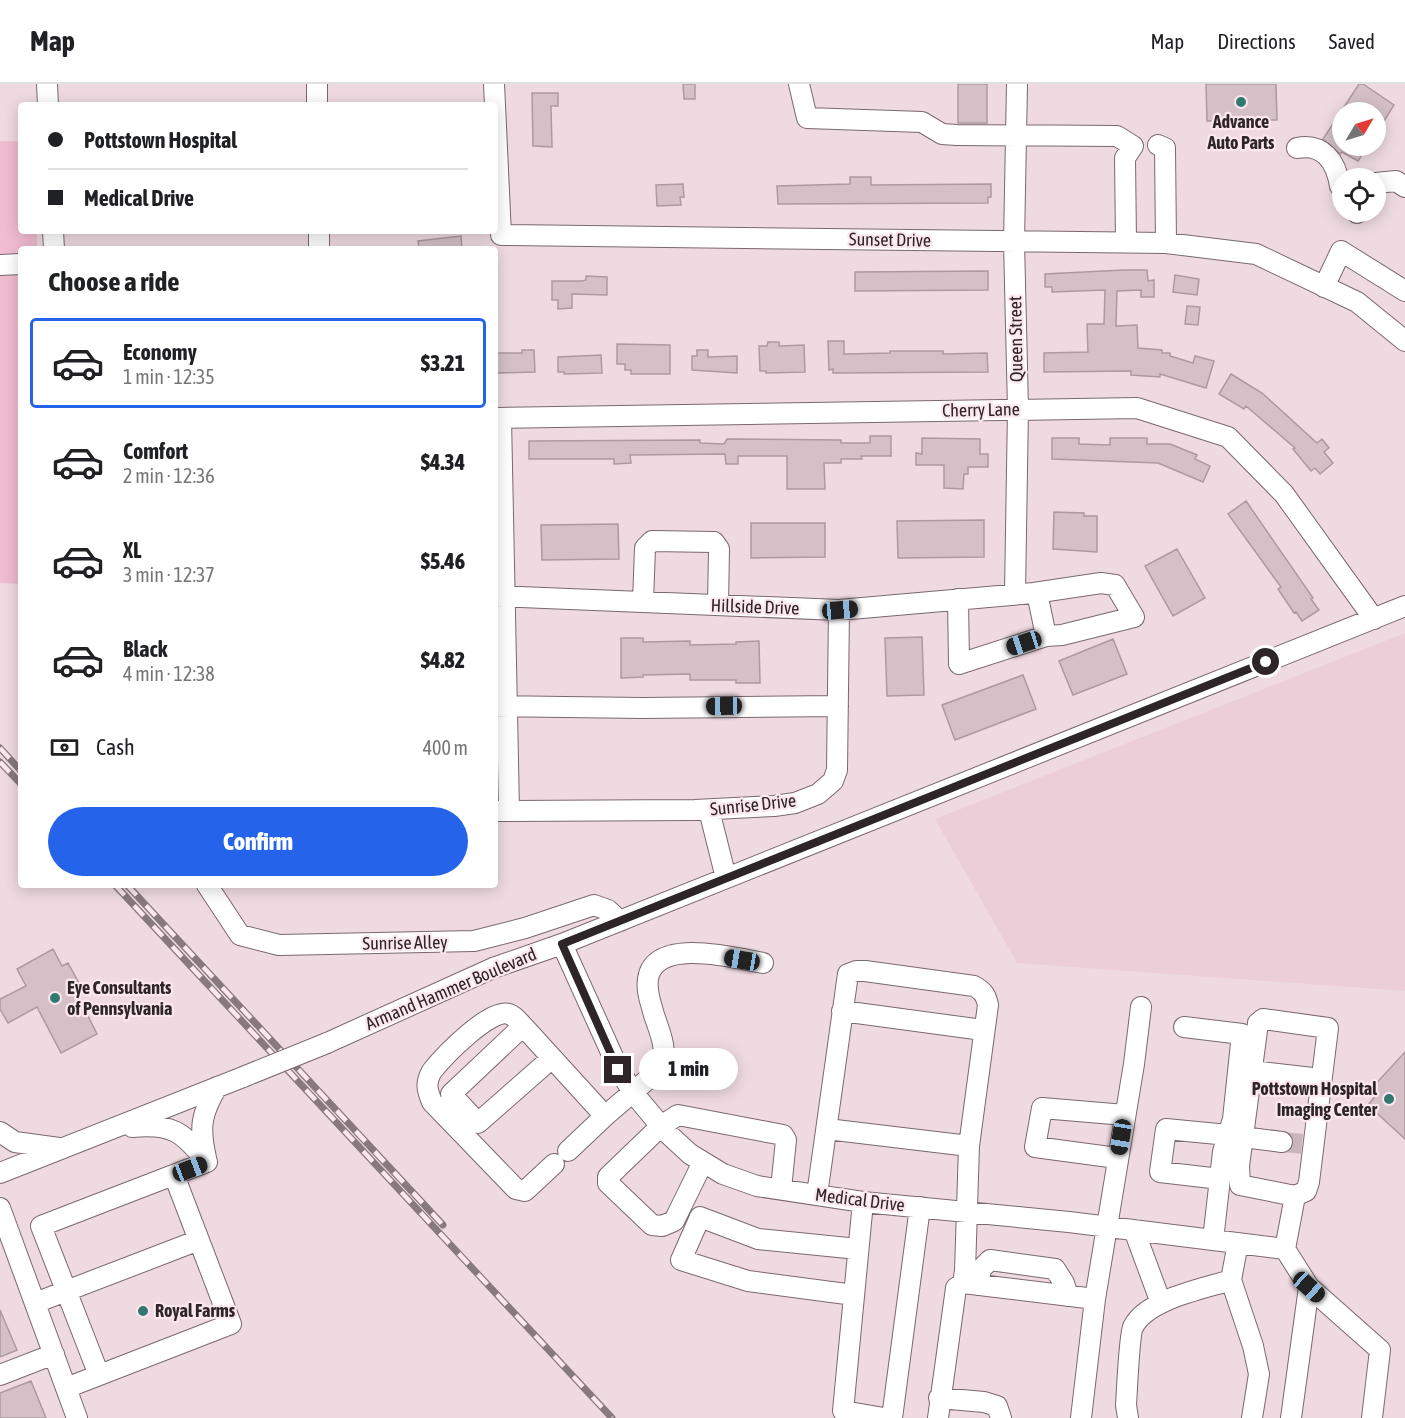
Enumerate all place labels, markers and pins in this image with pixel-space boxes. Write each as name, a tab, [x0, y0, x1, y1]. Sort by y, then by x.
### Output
marker: Advance Auto Parts	[1234, 95, 1248, 109]
place label: Advance Auto Parts	[1207, 111, 1275, 153]
place label: Eye Consultants of Pennsylvania	[67, 977, 172, 1019]
marker: Eye Consultants of Pennsylvania	[48, 991, 62, 1005]
place label: Pottstown Hospital Imaging Center	[1252, 1078, 1378, 1120]
marker: Pottstown Hospital Imaging Center	[1382, 1092, 1396, 1106]
place label: Royal Farms	[155, 1300, 236, 1321]
marker: Royal Farms	[136, 1304, 150, 1318]

